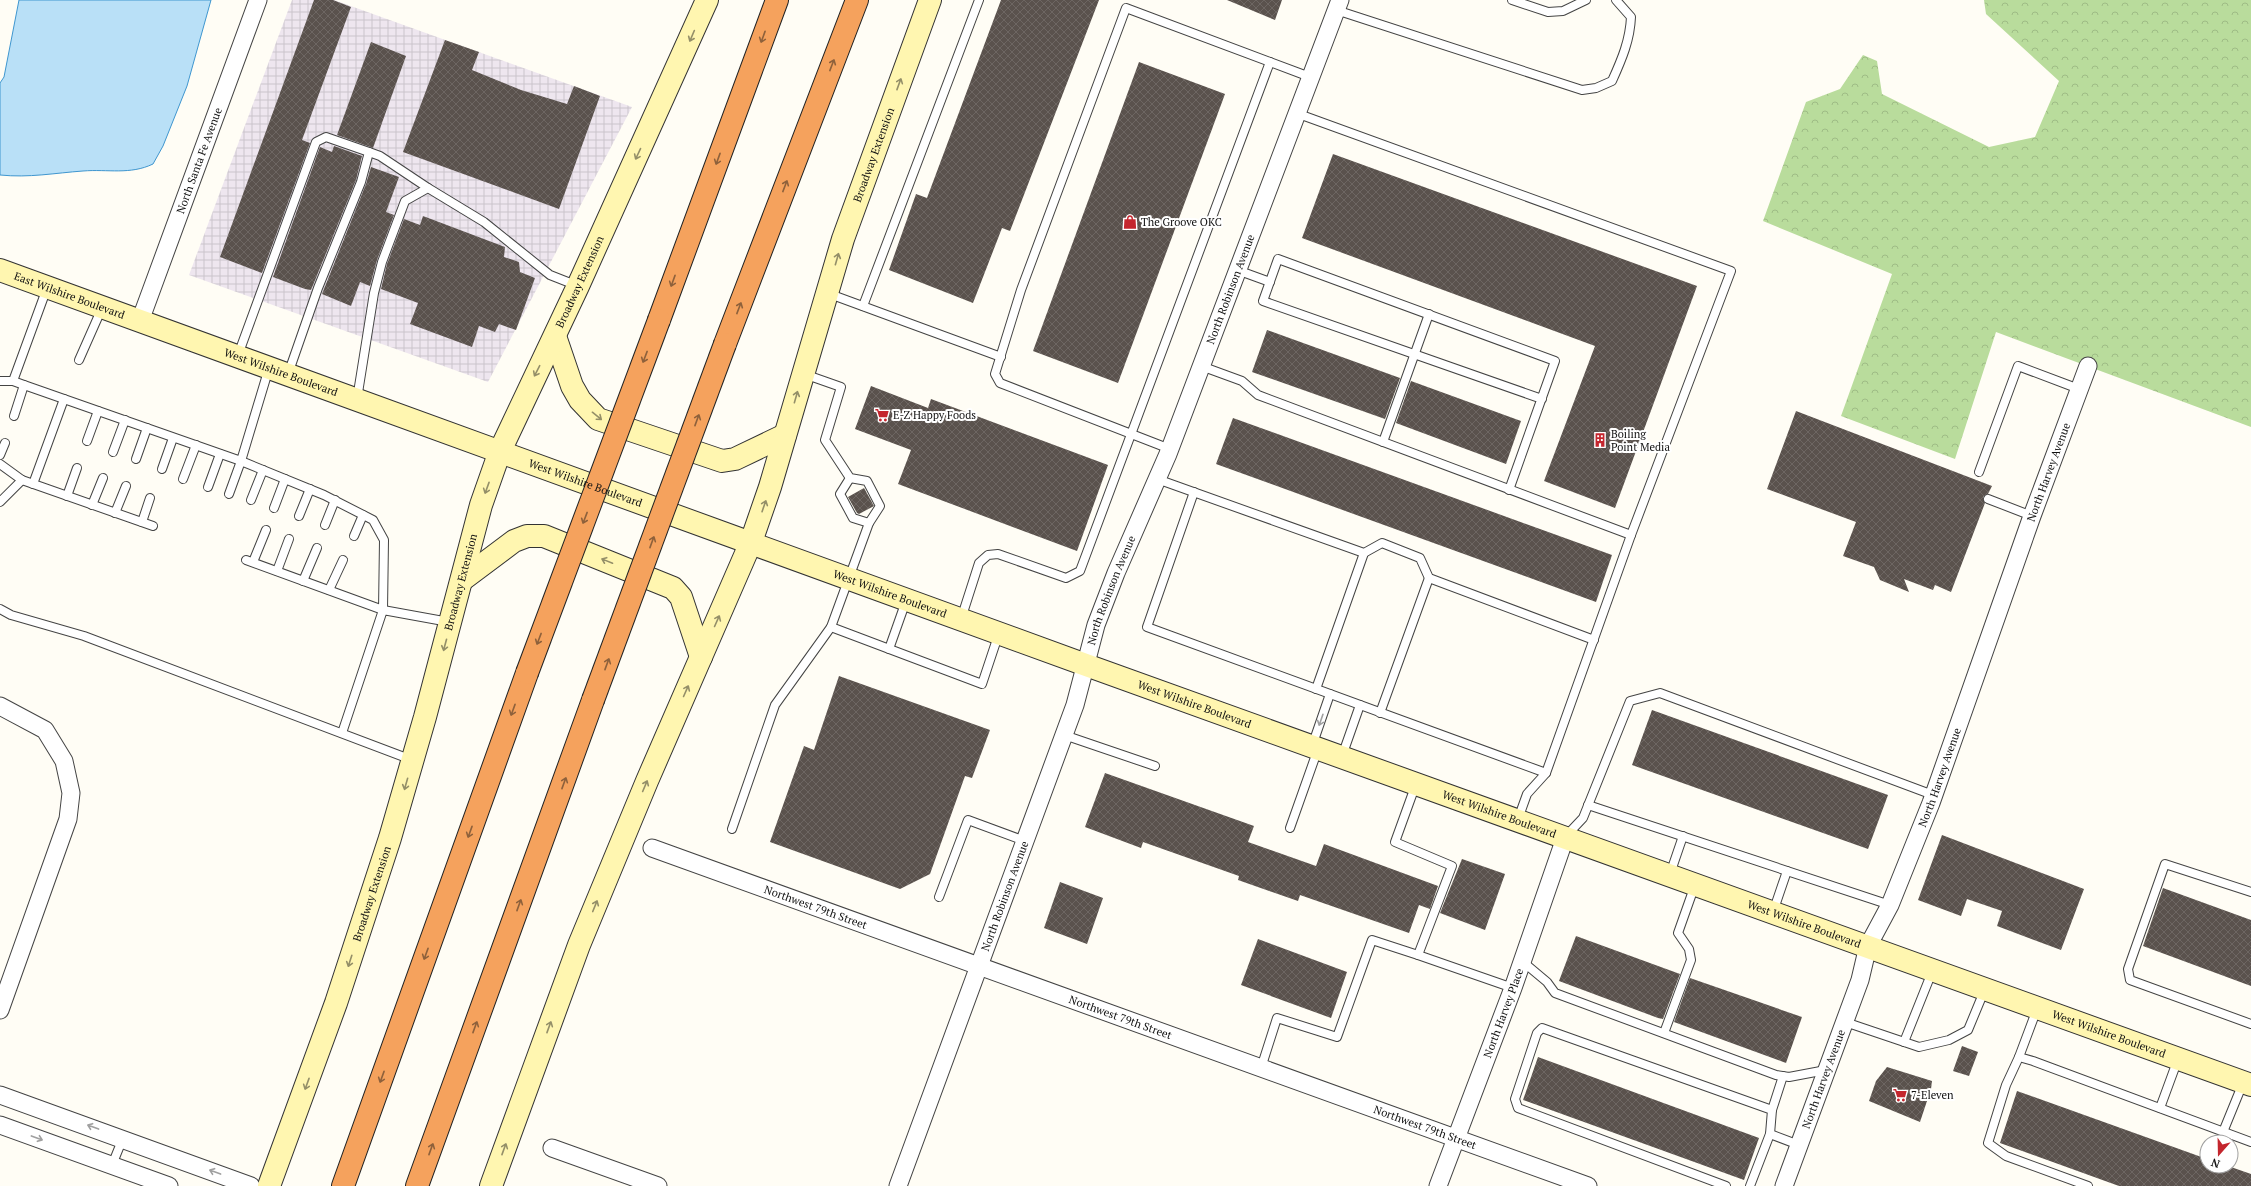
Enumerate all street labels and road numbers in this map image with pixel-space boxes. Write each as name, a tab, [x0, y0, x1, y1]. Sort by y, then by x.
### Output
street label: North Santa Fe Avenue	[173, 105, 225, 216]
street label: Broadway Extension	[850, 105, 897, 204]
street label: North Robinson Avenue	[1203, 232, 1258, 346]
street label: Broadway Extension	[552, 233, 607, 330]
street label: East Wilshire Boulevard	[12, 269, 127, 322]
street label: West Wilshire Boulevard	[222, 345, 340, 399]
street label: North Harvey Avenue	[2024, 420, 2073, 523]
street label: West Wilshire Boulevard	[527, 456, 644, 510]
street label: Broadway Extension	[441, 532, 480, 632]
street label: North Robinson Avenue	[1084, 533, 1139, 647]
street label: West Wilshire Boulevard	[831, 567, 949, 621]
street label: West Wilshire Boulevard	[1136, 677, 1253, 731]
street label: North Harvey Avenue	[1915, 725, 1964, 829]
street label: West Wilshire Boulevard	[1441, 787, 1558, 841]
street label: North Robinson Avenue	[978, 839, 1032, 953]
street label: Broadway Extension	[350, 844, 394, 943]
street label: Northwest 79th Street	[762, 882, 869, 932]
street label: West Wilshire Boulevard	[1745, 897, 1863, 951]
street label: North Harvey Place	[1480, 966, 1526, 1060]
street label: Northwest 79th Street	[1067, 992, 1174, 1042]
street label: West Wilshire Boulevard	[2050, 1007, 2168, 1061]
street label: North Harvey Avenue	[1799, 1027, 1848, 1130]
street label: Northwest 79th Street	[1372, 1102, 1478, 1152]

